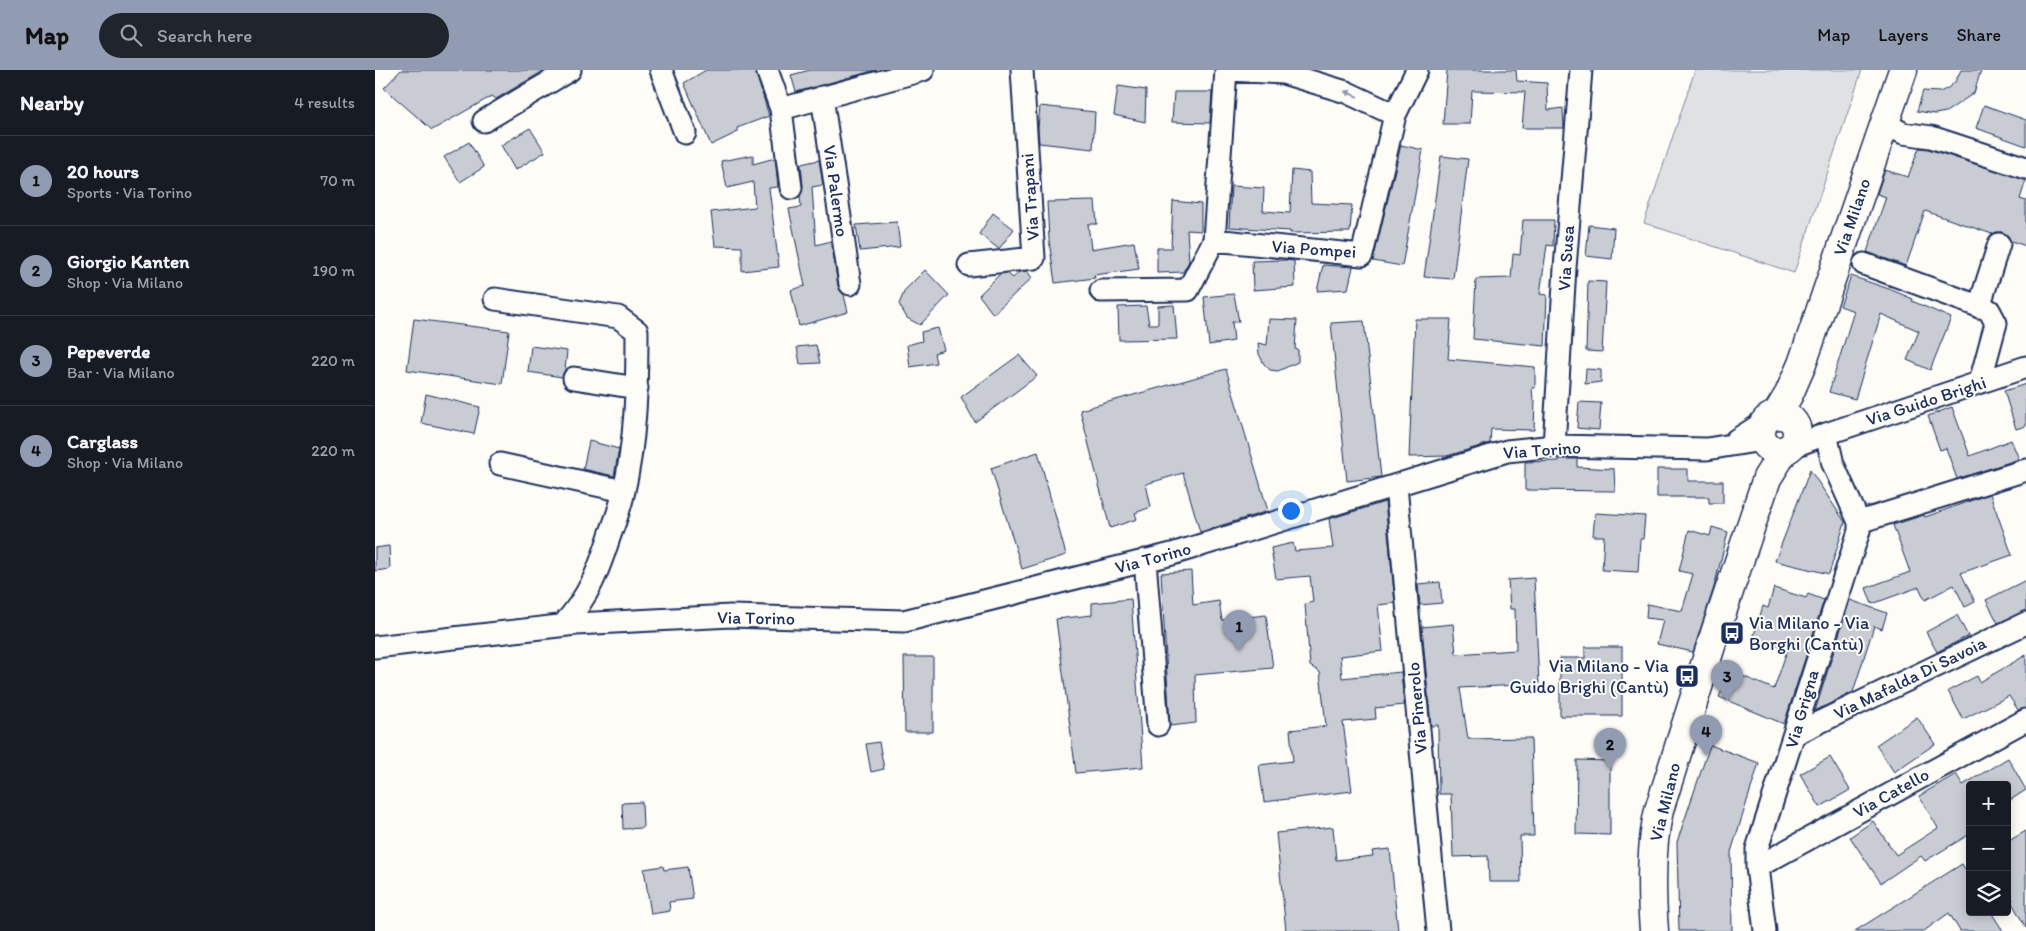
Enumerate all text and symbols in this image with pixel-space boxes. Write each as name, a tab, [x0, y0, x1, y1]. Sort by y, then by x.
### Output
search box	[99, 13, 449, 58]
text: Map	[25, 21, 69, 50]
icon: search	[117, 21, 145, 49]
text: Search here	[157, 24, 252, 47]
text: Map	[1817, 24, 1850, 46]
text: Layers	[1878, 24, 1928, 46]
text: Share	[1956, 24, 2001, 46]
text: Nearby	[20, 90, 84, 115]
one-way arrow	[1344, 90, 1358, 98]
text: 4 results	[294, 93, 355, 112]
street label: Via Palermo	[819, 144, 853, 238]
street label: Via Trapani	[1016, 152, 1044, 242]
text: 20 hours	[67, 160, 139, 183]
text: 1	[32, 171, 40, 190]
text: 70 m	[320, 171, 355, 190]
street label: Via Milano	[1829, 175, 1875, 259]
text: Sports · Via Torino	[67, 183, 192, 202]
street label: Via Susa	[1553, 224, 1579, 292]
street label: Via Pompei	[1271, 235, 1357, 263]
text: Giorgio Kanten	[67, 250, 189, 273]
text: 2	[32, 261, 40, 280]
text: 190 m	[312, 261, 355, 280]
text: Shop · Via Milano	[67, 273, 183, 292]
text: Pepeverde	[67, 340, 150, 363]
text: 3	[32, 351, 40, 370]
text: 220 m	[311, 351, 355, 370]
text: Bar · Via Milano	[67, 363, 175, 382]
street label: Via Guido Brighi	[1863, 371, 1989, 431]
text: Carglass	[67, 430, 138, 453]
street label: Via Torino	[1502, 436, 1582, 464]
text: 4	[31, 441, 41, 460]
text: 220 m	[311, 441, 355, 460]
text: Shop · Via Milano	[67, 453, 183, 472]
your location	[1278, 498, 1304, 524]
street label: Via Torino	[1113, 537, 1193, 579]
street label: Via Torino	[717, 606, 795, 630]
pin: 1	[1223, 610, 1255, 651]
place label: Via Milano - Via Borghi (Cantù)	[1749, 612, 1870, 655]
bus stop icon: Via Milano - Via Borghi (Cantù)	[1719, 620, 1745, 646]
street label: Via Mafalda Di Savoia	[1830, 631, 1990, 724]
place label: Via Milano - Via Guido Brighi (Cantù)	[1510, 655, 1670, 698]
pin: 3	[1711, 660, 1743, 701]
street label: Via Pinerolo	[1402, 661, 1432, 755]
bus stop icon: Via Milano - Via Guido Brighi (Cantù)	[1674, 663, 1700, 689]
street label: Via Grigna	[1780, 666, 1824, 751]
pin: 4	[1690, 715, 1722, 756]
pin: 2	[1594, 728, 1626, 769]
street label: Via Milano	[1645, 760, 1685, 844]
street label: Via Catello	[1849, 763, 1933, 823]
map controls	[1966, 781, 2011, 916]
button: +	[1966, 781, 2011, 826]
button: −	[1966, 826, 2011, 871]
button: layers	[1966, 871, 2011, 916]

